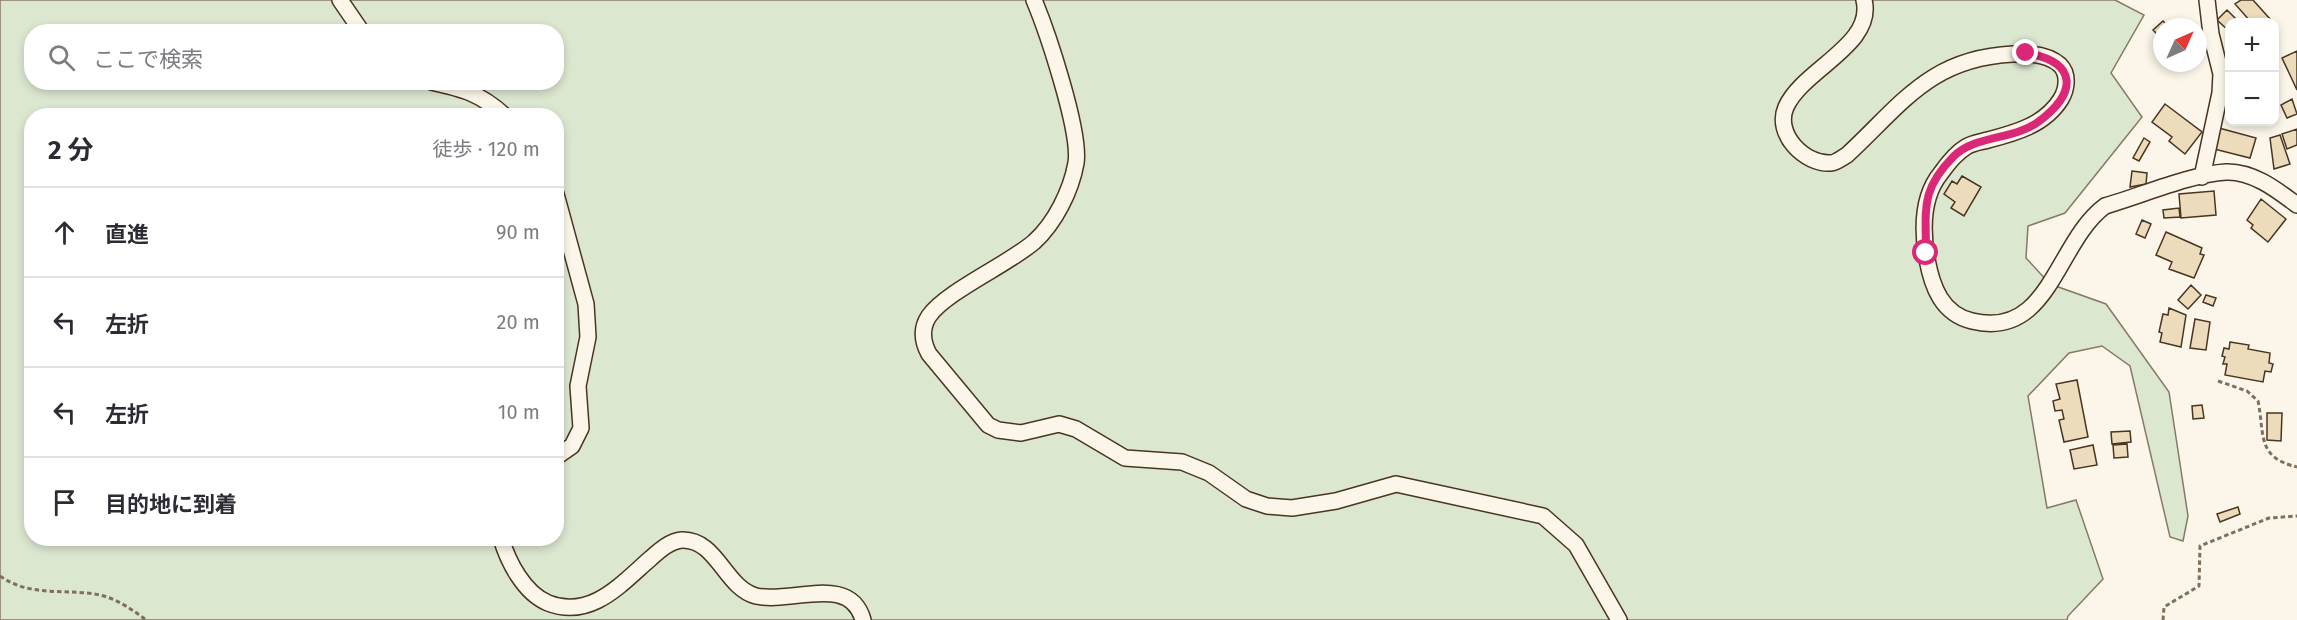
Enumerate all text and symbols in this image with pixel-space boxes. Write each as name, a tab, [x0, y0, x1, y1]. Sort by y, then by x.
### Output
north arrow	[2153, 18, 2207, 72]
map controls	[2225, 18, 2279, 126]
button: +	[2225, 18, 2279, 72]
search box	[24, 24, 564, 90]
route end	[2012, 39, 2038, 65]
icon: search	[45, 41, 78, 74]
text: ここで検索	[93, 46, 203, 73]
button: −	[2225, 72, 2279, 126]
text: 2 分	[48, 135, 94, 166]
text: 徒歩 · 120 m	[432, 137, 540, 161]
icon: ahead	[48, 216, 81, 249]
text: 90 m	[496, 220, 540, 244]
text: 直進	[105, 221, 149, 248]
route start	[1912, 239, 1938, 265]
icon: left	[48, 306, 81, 339]
text: 20 m	[497, 310, 540, 334]
text: 左折	[105, 311, 149, 338]
icon: left	[48, 396, 81, 429]
text: 10 m	[498, 400, 540, 424]
text: 左折	[105, 401, 149, 428]
icon: arrive	[48, 486, 81, 519]
text: 目的地に到着	[105, 491, 237, 518]

